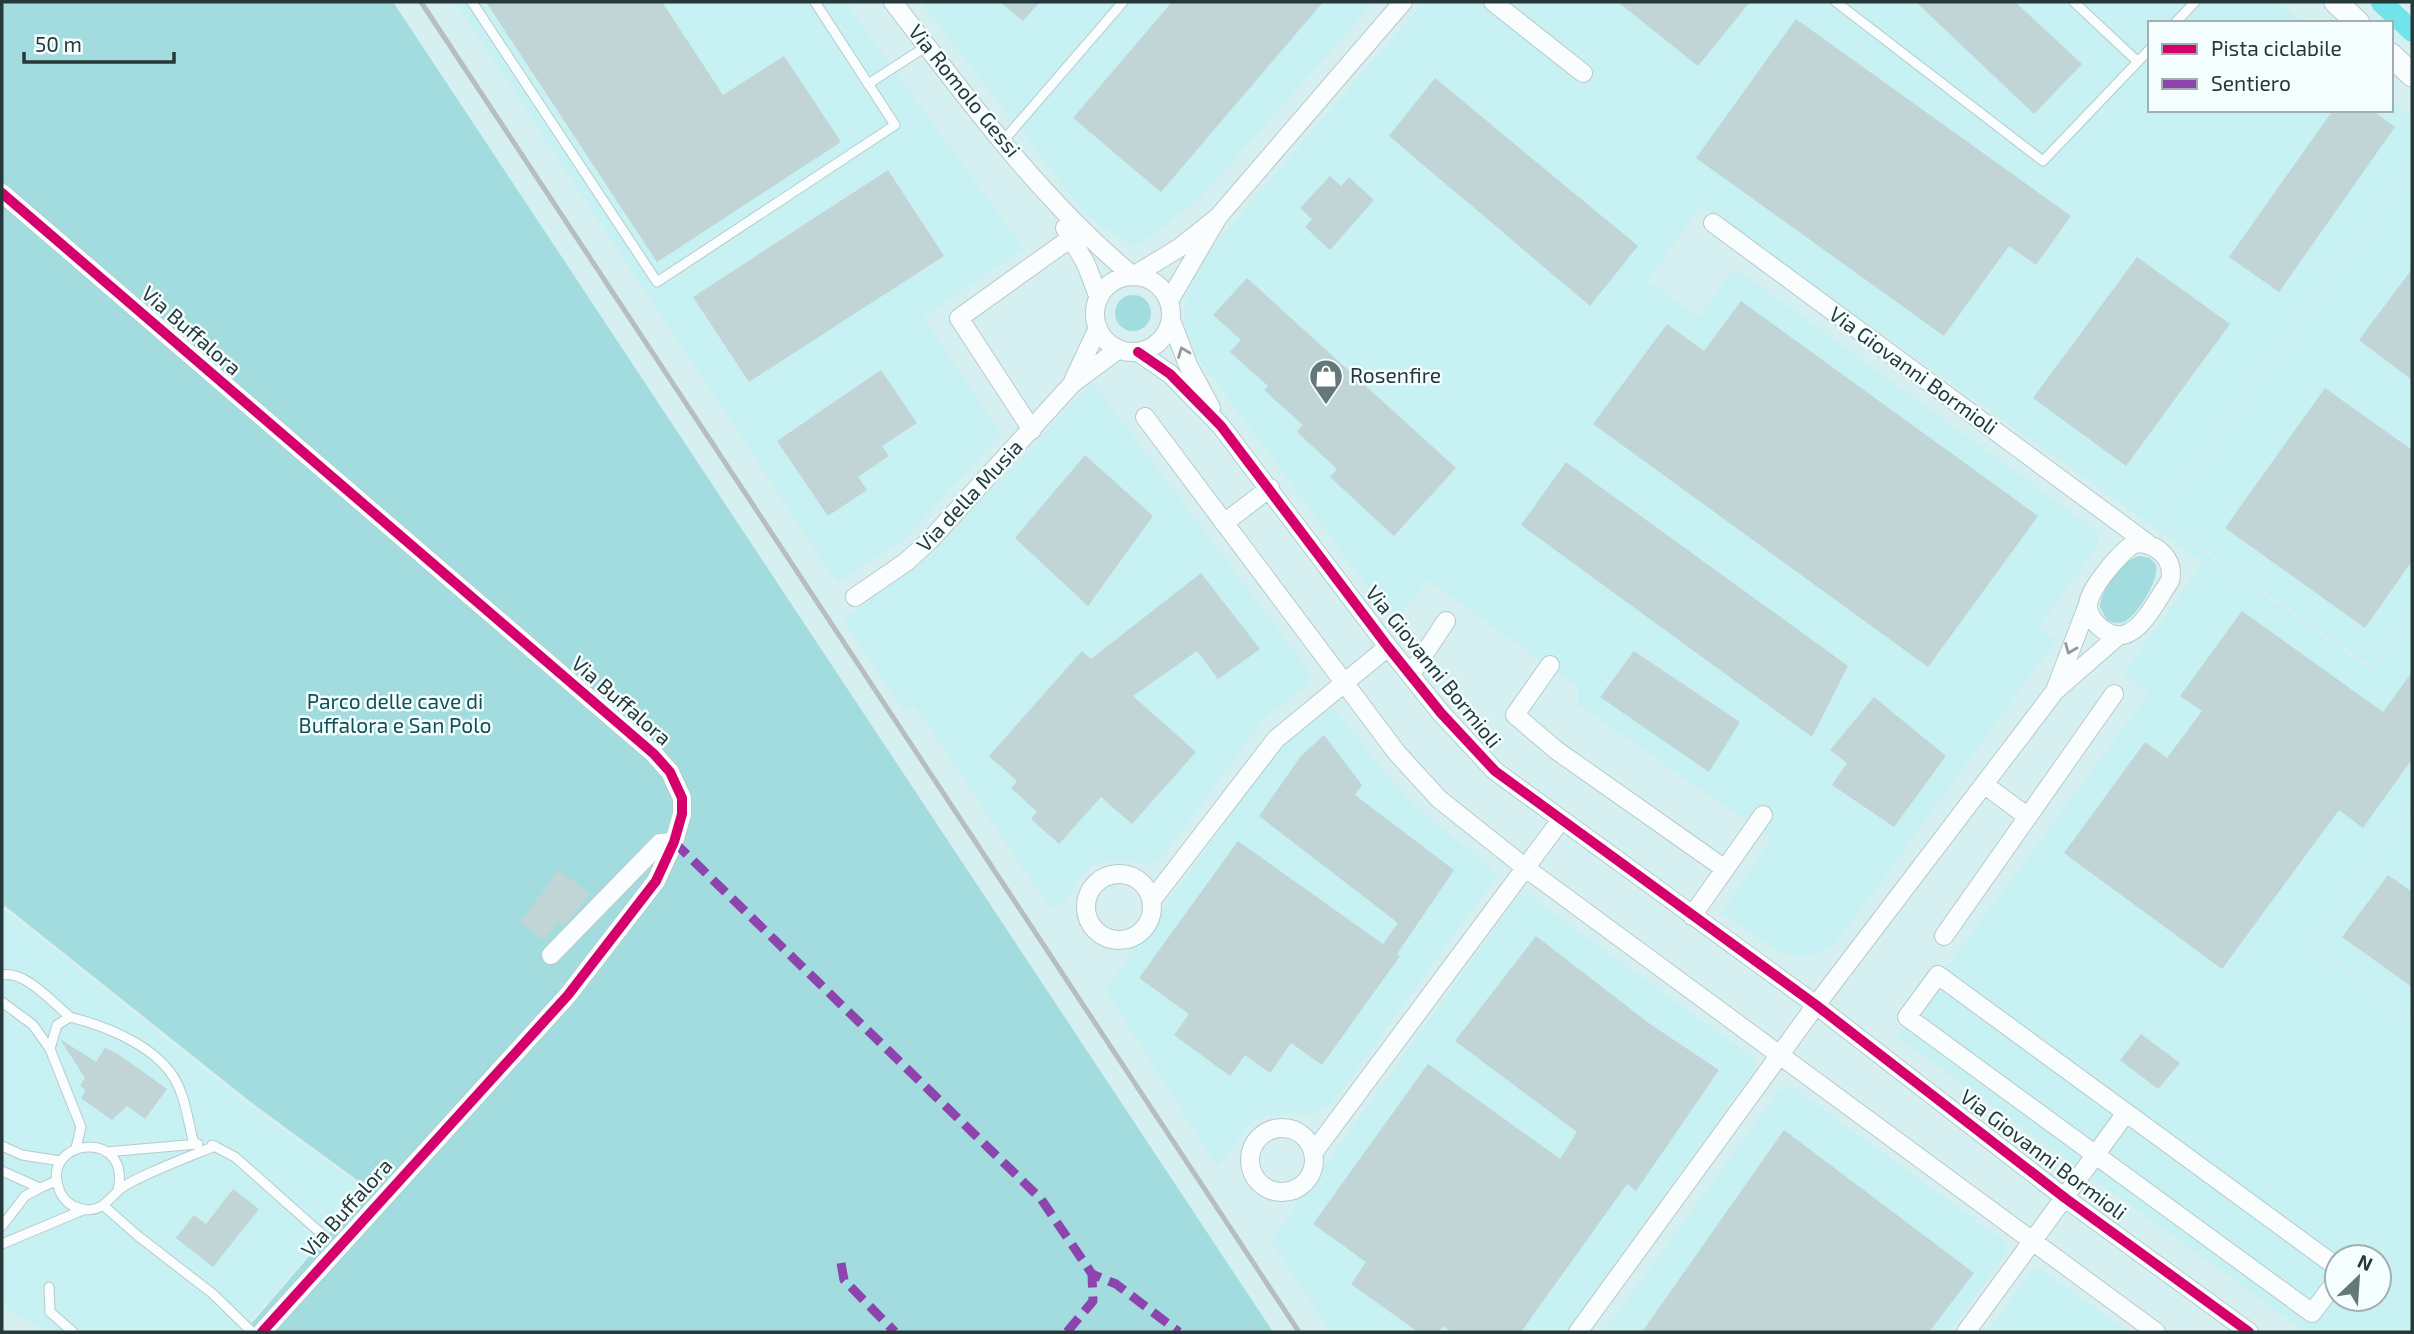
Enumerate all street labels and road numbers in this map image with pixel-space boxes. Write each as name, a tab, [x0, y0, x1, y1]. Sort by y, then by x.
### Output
street label: Via Romolo Gessi	[904, 19, 1026, 161]
street label: Via Buffalora	[137, 280, 247, 380]
street label: Via Giovanni Bormioli	[1825, 300, 2003, 439]
street label: Via della Musia	[911, 434, 1027, 556]
street label: Via Giovanni Bormioli	[1361, 580, 1507, 752]
street label: Via Buffalora	[567, 650, 677, 750]
street label: Via Giovanni Bormioli	[1956, 1083, 2132, 1224]
street label: Via Buffalora	[295, 1153, 397, 1261]

